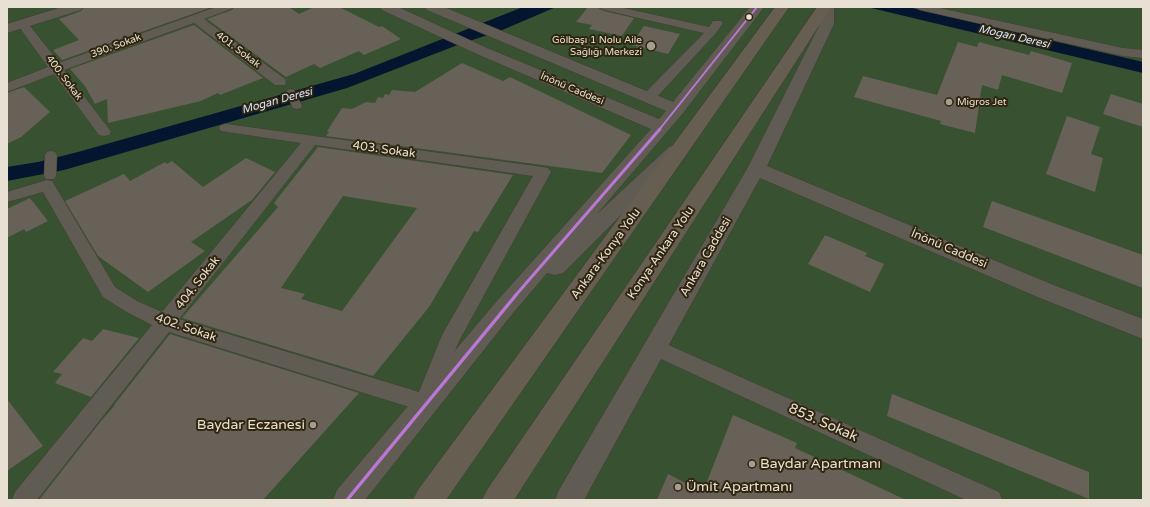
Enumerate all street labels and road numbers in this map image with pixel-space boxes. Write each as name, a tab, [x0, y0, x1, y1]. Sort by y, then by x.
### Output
street label: 401. Sokak	[213, 29, 263, 71]
street label: 390. Sokak	[89, 31, 143, 61]
street label: 400. Sokak	[43, 53, 85, 103]
street label: İnönü Caddesi	[538, 70, 606, 108]
street label: 403. Sokak	[352, 138, 416, 162]
street label: Konya-Ankara Yolu	[625, 204, 697, 302]
street label: Ankara-Konya Yolu	[568, 206, 644, 302]
street label: Ankara Caddesi	[677, 215, 735, 299]
street label: İnönü Caddesi	[909, 226, 989, 272]
street label: 404. Sokak	[173, 254, 223, 312]
street label: 402. Sokak	[154, 311, 218, 345]
street label: 853. Sokak	[786, 400, 860, 446]

